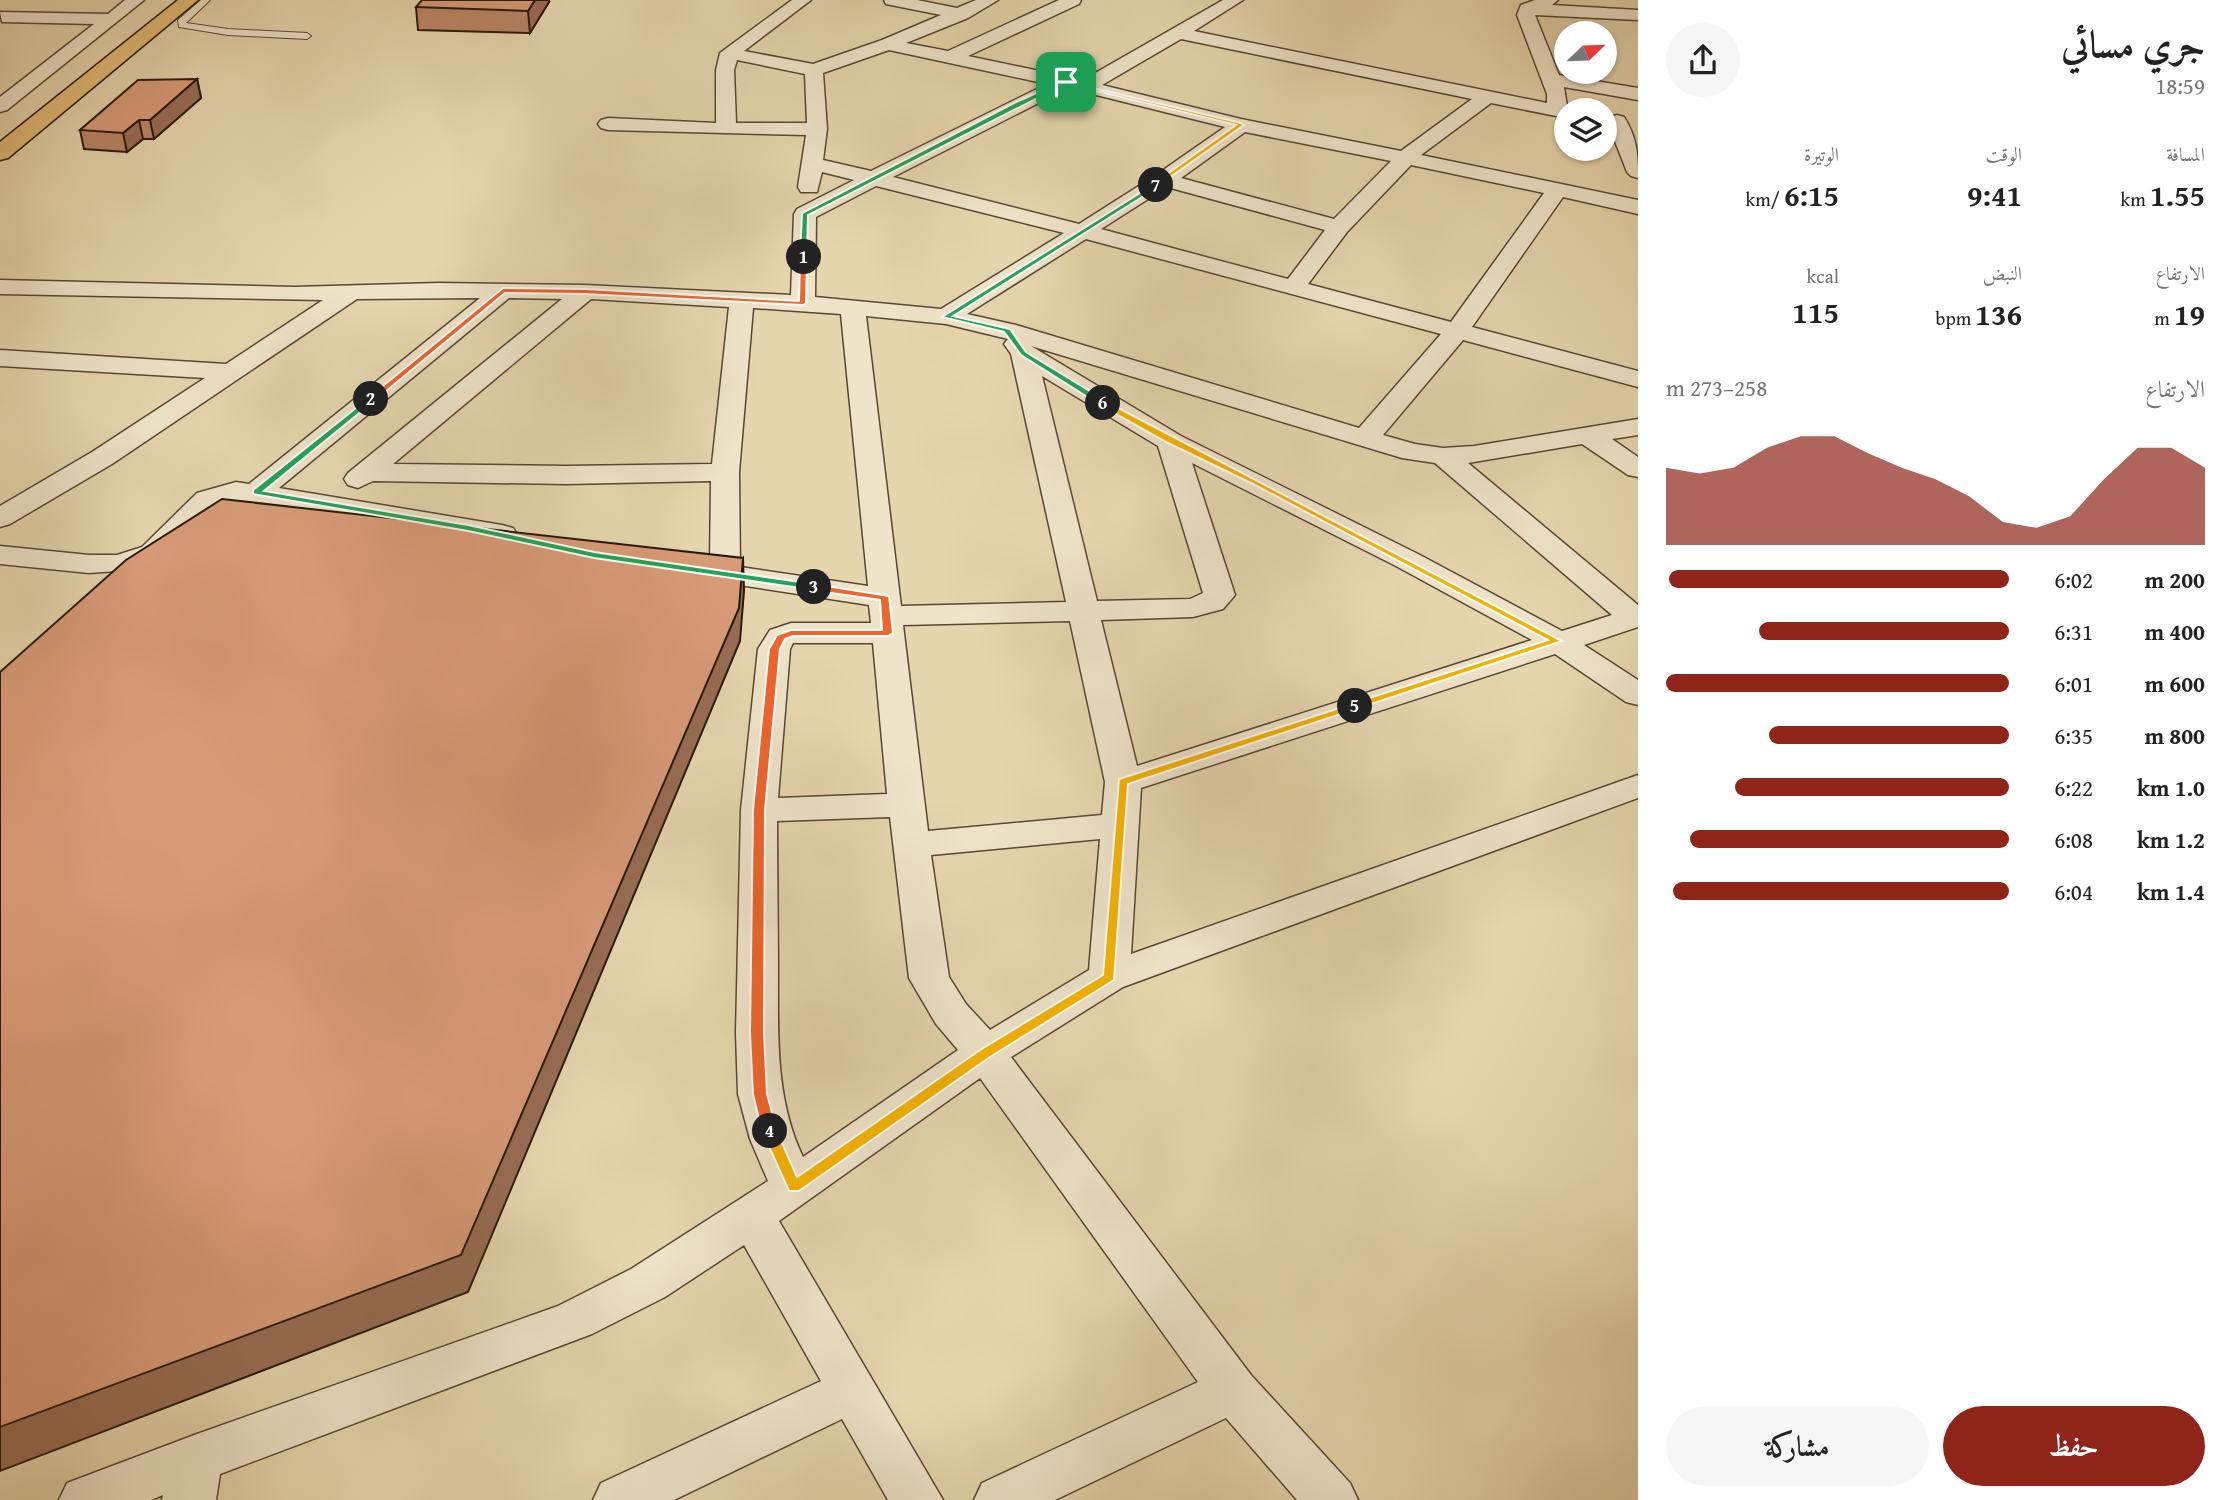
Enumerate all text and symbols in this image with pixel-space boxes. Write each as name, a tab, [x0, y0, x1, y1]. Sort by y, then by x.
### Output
text: جري مسائي	[2061, 15, 2205, 71]
north arrow	[1554, 21, 1617, 84]
map controls	[1554, 21, 1617, 161]
button: share	[1666, 23, 1740, 97]
pin	[1036, 52, 1096, 112]
icon: arrive	[1047, 63, 1085, 101]
text: 18:59	[2155, 69, 2205, 102]
button: layers	[1554, 98, 1617, 161]
text: الوتيرة	[1804, 140, 1839, 168]
text: الوقت	[1986, 140, 2022, 168]
text: المسافة	[2166, 140, 2205, 168]
pin: 7	[1138, 168, 1174, 202]
text: 7	[1151, 170, 1160, 198]
text: 6:15	[1784, 173, 1839, 217]
text: 9:41	[1967, 173, 2022, 217]
text: 1.55	[2150, 173, 2205, 217]
text: /km	[1746, 185, 1784, 213]
text: km	[2121, 185, 2150, 213]
pin: 1	[786, 240, 822, 274]
text: 1	[799, 242, 808, 270]
text: النبض	[1983, 259, 2022, 287]
text: الارتفاع	[2156, 259, 2205, 287]
text: kcal	[1807, 262, 1839, 290]
text: 115	[1792, 290, 1839, 334]
text: 136	[1975, 292, 2022, 336]
text: 19	[2174, 292, 2205, 336]
text: bpm	[1936, 304, 1975, 332]
text: m	[2154, 304, 2174, 332]
text: 258–273 m	[1666, 371, 1767, 404]
text: الارتفاع	[2145, 372, 2205, 405]
pin: 2	[354, 382, 388, 416]
text: 2	[366, 384, 375, 412]
pin: 6	[1086, 386, 1120, 420]
text: 6	[1098, 388, 1107, 416]
text: 6:02	[2054, 563, 2093, 596]
text: 200 m	[2144, 563, 2205, 596]
pin: 3	[796, 570, 832, 604]
text: 3	[809, 572, 818, 600]
text: 6:31	[2054, 615, 2093, 648]
text: 400 m	[2144, 615, 2205, 648]
text: 6:01	[2054, 667, 2093, 700]
text: 600 m	[2144, 667, 2205, 700]
pin: 5	[1338, 688, 1372, 724]
text: 5	[1350, 691, 1359, 719]
text: 6:35	[2054, 719, 2093, 752]
text: 800 m	[2144, 719, 2205, 752]
text: 6:22	[2054, 771, 2093, 804]
text: 1.0 km	[2137, 771, 2205, 804]
text: 6:08	[2054, 823, 2093, 856]
text: 1.2 km	[2137, 823, 2205, 856]
text: 6:04	[2054, 875, 2093, 908]
text: 1.4 km	[2137, 875, 2205, 908]
pin: 4	[752, 1114, 788, 1148]
text: 4	[765, 1116, 774, 1144]
button: مشاركة	[1666, 1406, 1929, 1486]
button: حفظ	[1943, 1406, 2205, 1486]

